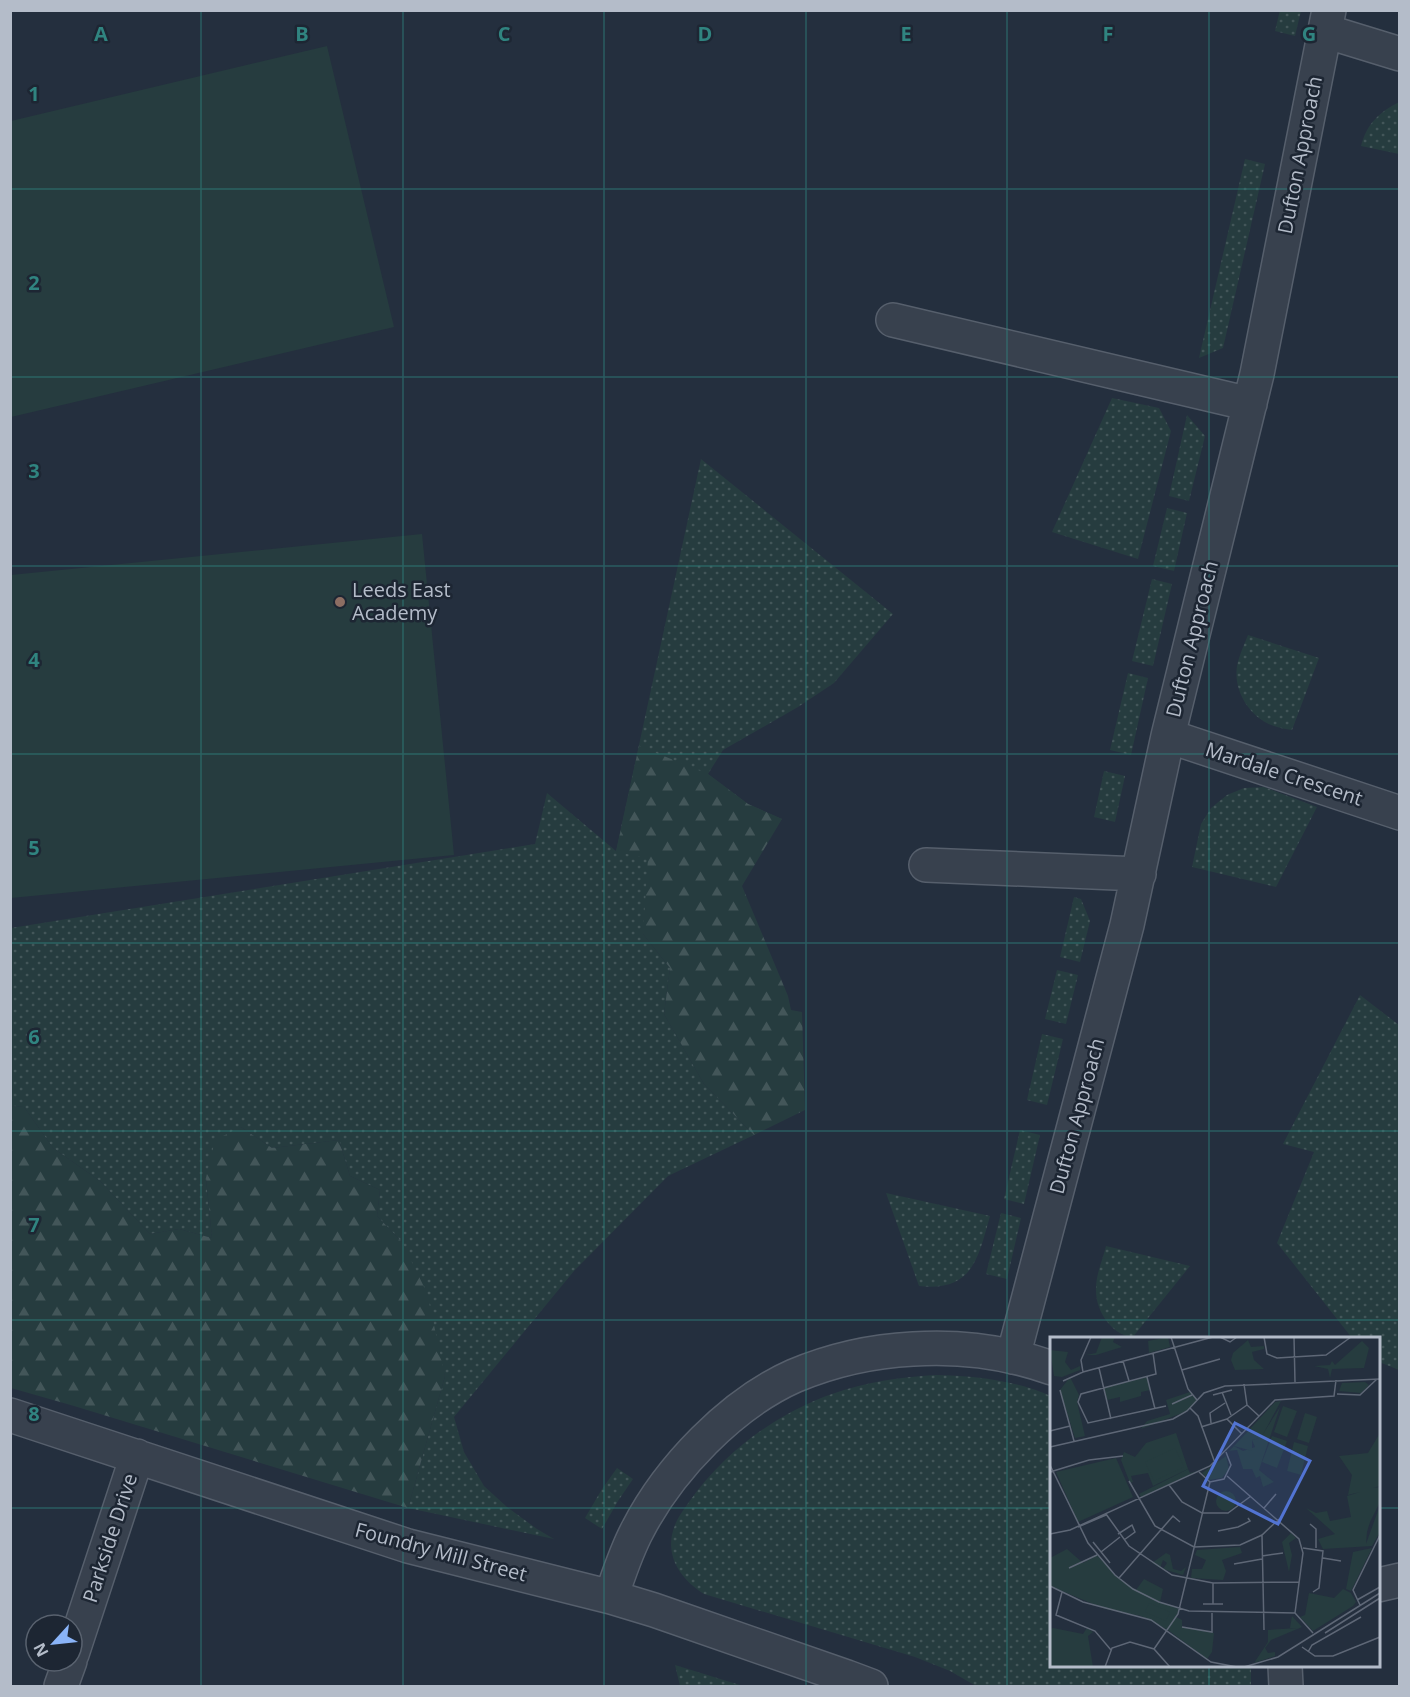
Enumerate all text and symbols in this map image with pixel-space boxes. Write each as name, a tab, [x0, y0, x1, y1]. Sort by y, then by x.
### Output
text: A	[94, 20, 108, 47]
text: B	[295, 20, 309, 47]
text: C	[498, 20, 511, 47]
text: D	[698, 20, 712, 47]
text: E	[900, 20, 912, 47]
text: F	[1103, 20, 1113, 47]
text: G	[1302, 20, 1316, 47]
street label: Dufton Approach	[1271, 74, 1328, 236]
text: 1	[28, 80, 40, 107]
text: 2	[28, 269, 40, 296]
text: 3	[28, 457, 40, 484]
street label: Dufton Approach	[1159, 558, 1224, 720]
place label: Leeds East Academy	[352, 576, 451, 626]
marker: Leeds East Academy	[333, 595, 347, 609]
text: 4	[28, 646, 40, 673]
street label: Mardale Crescent	[1202, 735, 1366, 812]
text: 5	[28, 834, 40, 861]
text: 6	[28, 1023, 40, 1050]
street label: Dufton Approach	[1043, 1035, 1110, 1197]
text: 7	[28, 1211, 40, 1238]
inset map	[1050, 1337, 1380, 1667]
text: 8	[28, 1400, 40, 1427]
street label: Parkside Drive	[76, 1470, 143, 1606]
street label: Foundry Mill Street	[352, 1516, 530, 1587]
north arrow	[24, 1613, 84, 1673]
text: N	[28, 1639, 53, 1661]

